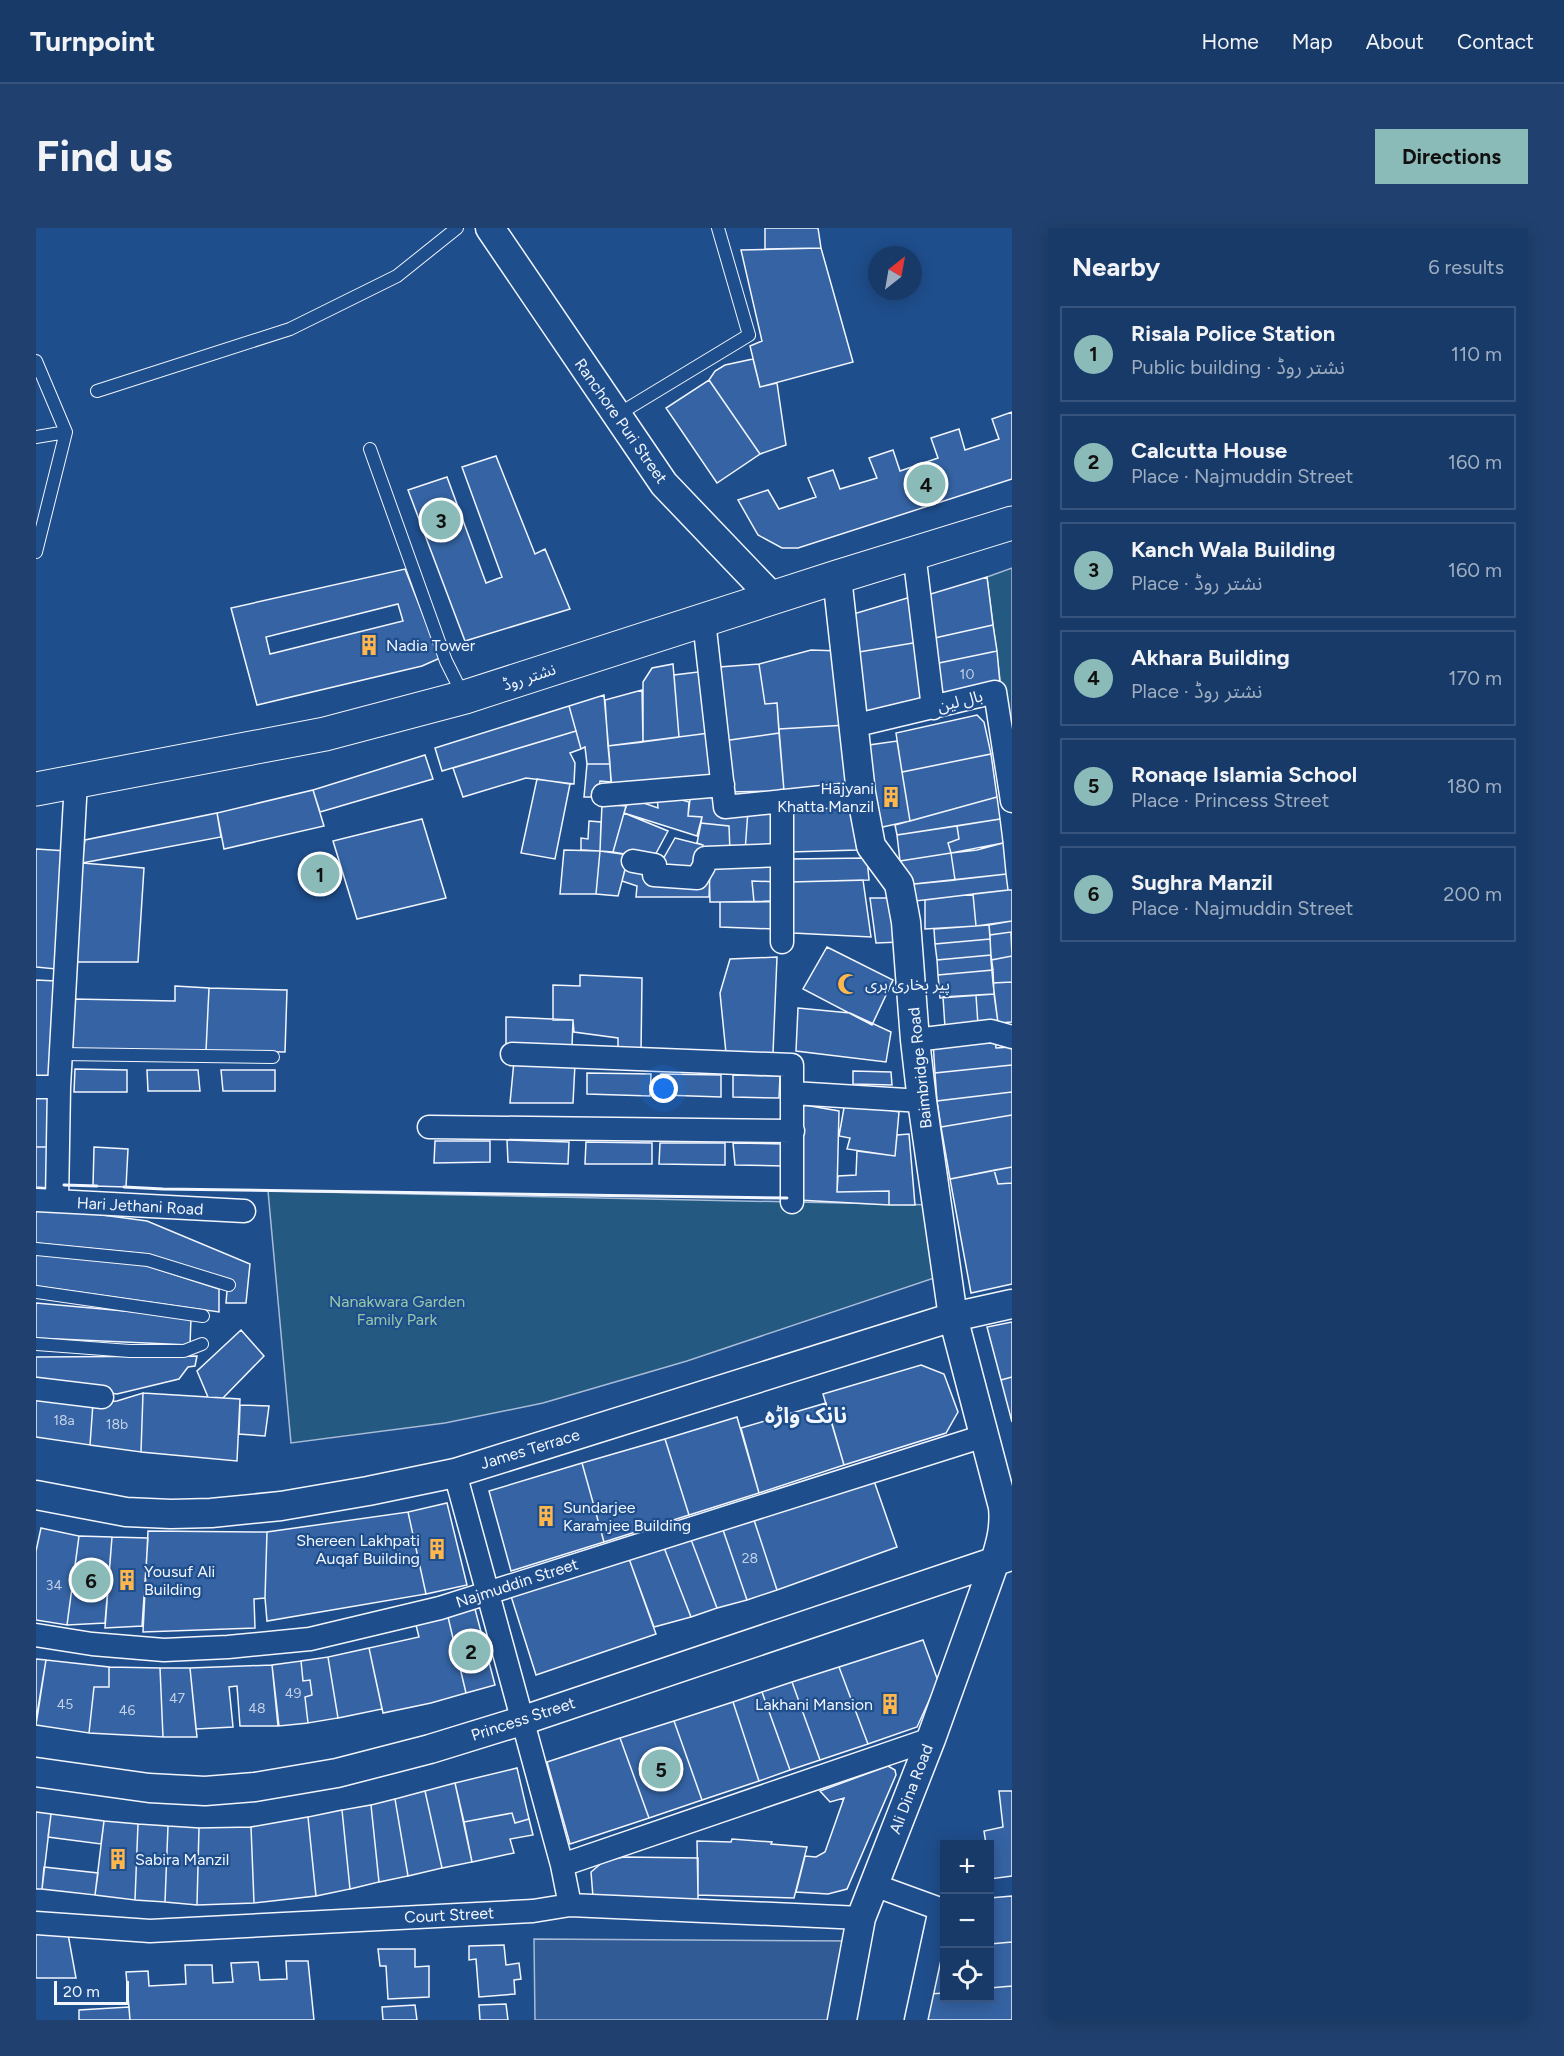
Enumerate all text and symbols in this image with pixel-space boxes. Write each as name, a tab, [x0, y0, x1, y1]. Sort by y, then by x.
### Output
text: Turnpoint	[30, 24, 155, 58]
text: Home	[1202, 29, 1259, 54]
text: Map	[1292, 29, 1333, 54]
text: About	[1366, 29, 1424, 54]
text: Contact	[1457, 29, 1534, 54]
button: Directions	[1375, 129, 1528, 184]
text: Find us	[36, 131, 173, 182]
north arrow	[868, 246, 922, 300]
text: Nearby	[1072, 251, 1160, 283]
text: 6 results	[1428, 255, 1504, 279]
text: Risala Police Station	[1131, 320, 1335, 347]
text: 1	[1089, 342, 1098, 366]
text: 110 m	[1451, 342, 1502, 366]
street label: Ranchore Puri Street	[571, 355, 671, 487]
text: Public building · نشتر روڈ	[1131, 355, 1345, 379]
text: Calcutta House	[1131, 437, 1287, 464]
text: 2	[1088, 450, 1099, 474]
text: 160 m	[1448, 450, 1502, 474]
pin: 4	[906, 462, 946, 506]
text: Place · Najmuddin Street	[1131, 464, 1353, 488]
pin: 3	[422, 498, 460, 542]
text: Kanch Wala Building	[1131, 536, 1336, 563]
text: 3	[1088, 558, 1099, 582]
text: 160 m	[1448, 558, 1502, 582]
text: Place · نشتر روڈ	[1131, 571, 1262, 595]
building icon: Nadia Tower	[357, 633, 381, 657]
place label: Nadia Tower	[386, 636, 476, 655]
text: Akhara Building	[1131, 644, 1290, 671]
street label: نشتر روڈ	[500, 659, 558, 695]
house number: 10	[960, 666, 974, 683]
text: 4	[1087, 666, 1100, 690]
text: 170 m	[1448, 666, 1502, 690]
text: Place · نشتر روڈ	[1131, 679, 1262, 703]
street label: بال لین	[935, 686, 985, 717]
text: Ronaqe Islamia School	[1131, 761, 1357, 788]
text: 5	[1088, 774, 1099, 798]
text: 180 m	[1447, 774, 1502, 798]
place label: Hajyani Khatta Manzil	[777, 779, 874, 816]
building icon: Hajyani Khatta Manzil	[879, 785, 903, 809]
text: Place · Princess Street	[1131, 788, 1329, 812]
pin: 1	[300, 852, 340, 896]
text: Sughra Manzil	[1131, 869, 1273, 896]
text: 6	[1088, 882, 1099, 906]
text: 200 m	[1443, 882, 1502, 906]
text: Place · Najmuddin Street	[1131, 896, 1353, 920]
mosque icon: پیر بخاری ہری	[836, 972, 860, 996]
place label: پیر بخاری ہری	[865, 975, 950, 995]
street label: Baimbridge Road	[904, 1006, 936, 1130]
your location	[649, 1074, 678, 1103]
street label: Hari Jethani Road	[76, 1193, 204, 1219]
park label: Nanakwara Garden Family Park	[329, 1292, 465, 1329]
district label: نانک واڑہ	[765, 1402, 847, 1429]
house number: 18a	[53, 1412, 75, 1429]
house number: 18b	[106, 1416, 128, 1433]
street label: James Terrace	[478, 1425, 582, 1473]
place label: Sundarjee Karamjee Building	[563, 1498, 691, 1535]
building icon: Sundarjee Karamjee Building	[534, 1504, 558, 1528]
place label: Shereen Lakhpati Auqaf Building	[296, 1531, 420, 1568]
building icon: Shereen Lakhpati Auqaf Building	[425, 1537, 449, 1561]
house number: 28	[742, 1550, 758, 1567]
street label: Najmuddin Street	[453, 1554, 581, 1612]
pin: 6	[72, 1558, 110, 1602]
place label: Yousuf Ali Building	[144, 1562, 215, 1599]
building icon: Yousuf Ali Building	[115, 1568, 139, 1592]
house number: 34	[46, 1577, 62, 1594]
pin: 2	[452, 1628, 490, 1674]
house number: 49	[285, 1685, 301, 1702]
house number: 47	[169, 1690, 186, 1707]
building icon: Lakhani Mansion	[878, 1692, 902, 1716]
street label: Princess Street	[469, 1693, 577, 1745]
place label: Lakhani Mansion	[755, 1695, 873, 1714]
house number: 45	[57, 1696, 73, 1713]
house number: 48	[248, 1700, 266, 1717]
house number: 46	[119, 1702, 135, 1719]
street label: Ali Dina Road	[885, 1741, 937, 1837]
pin: 5	[642, 1746, 680, 1792]
map controls	[940, 1840, 994, 2002]
button: +	[940, 1840, 994, 1894]
building icon: Sabira Manzil	[106, 1847, 130, 1871]
place label: Sabira Manzil	[135, 1850, 229, 1869]
button: −	[940, 1894, 994, 1948]
street label: Court Street	[404, 1903, 494, 1927]
button: locate	[940, 1948, 994, 2002]
scale bar	[54, 1978, 129, 2006]
text: 20 m	[63, 1982, 100, 2001]

